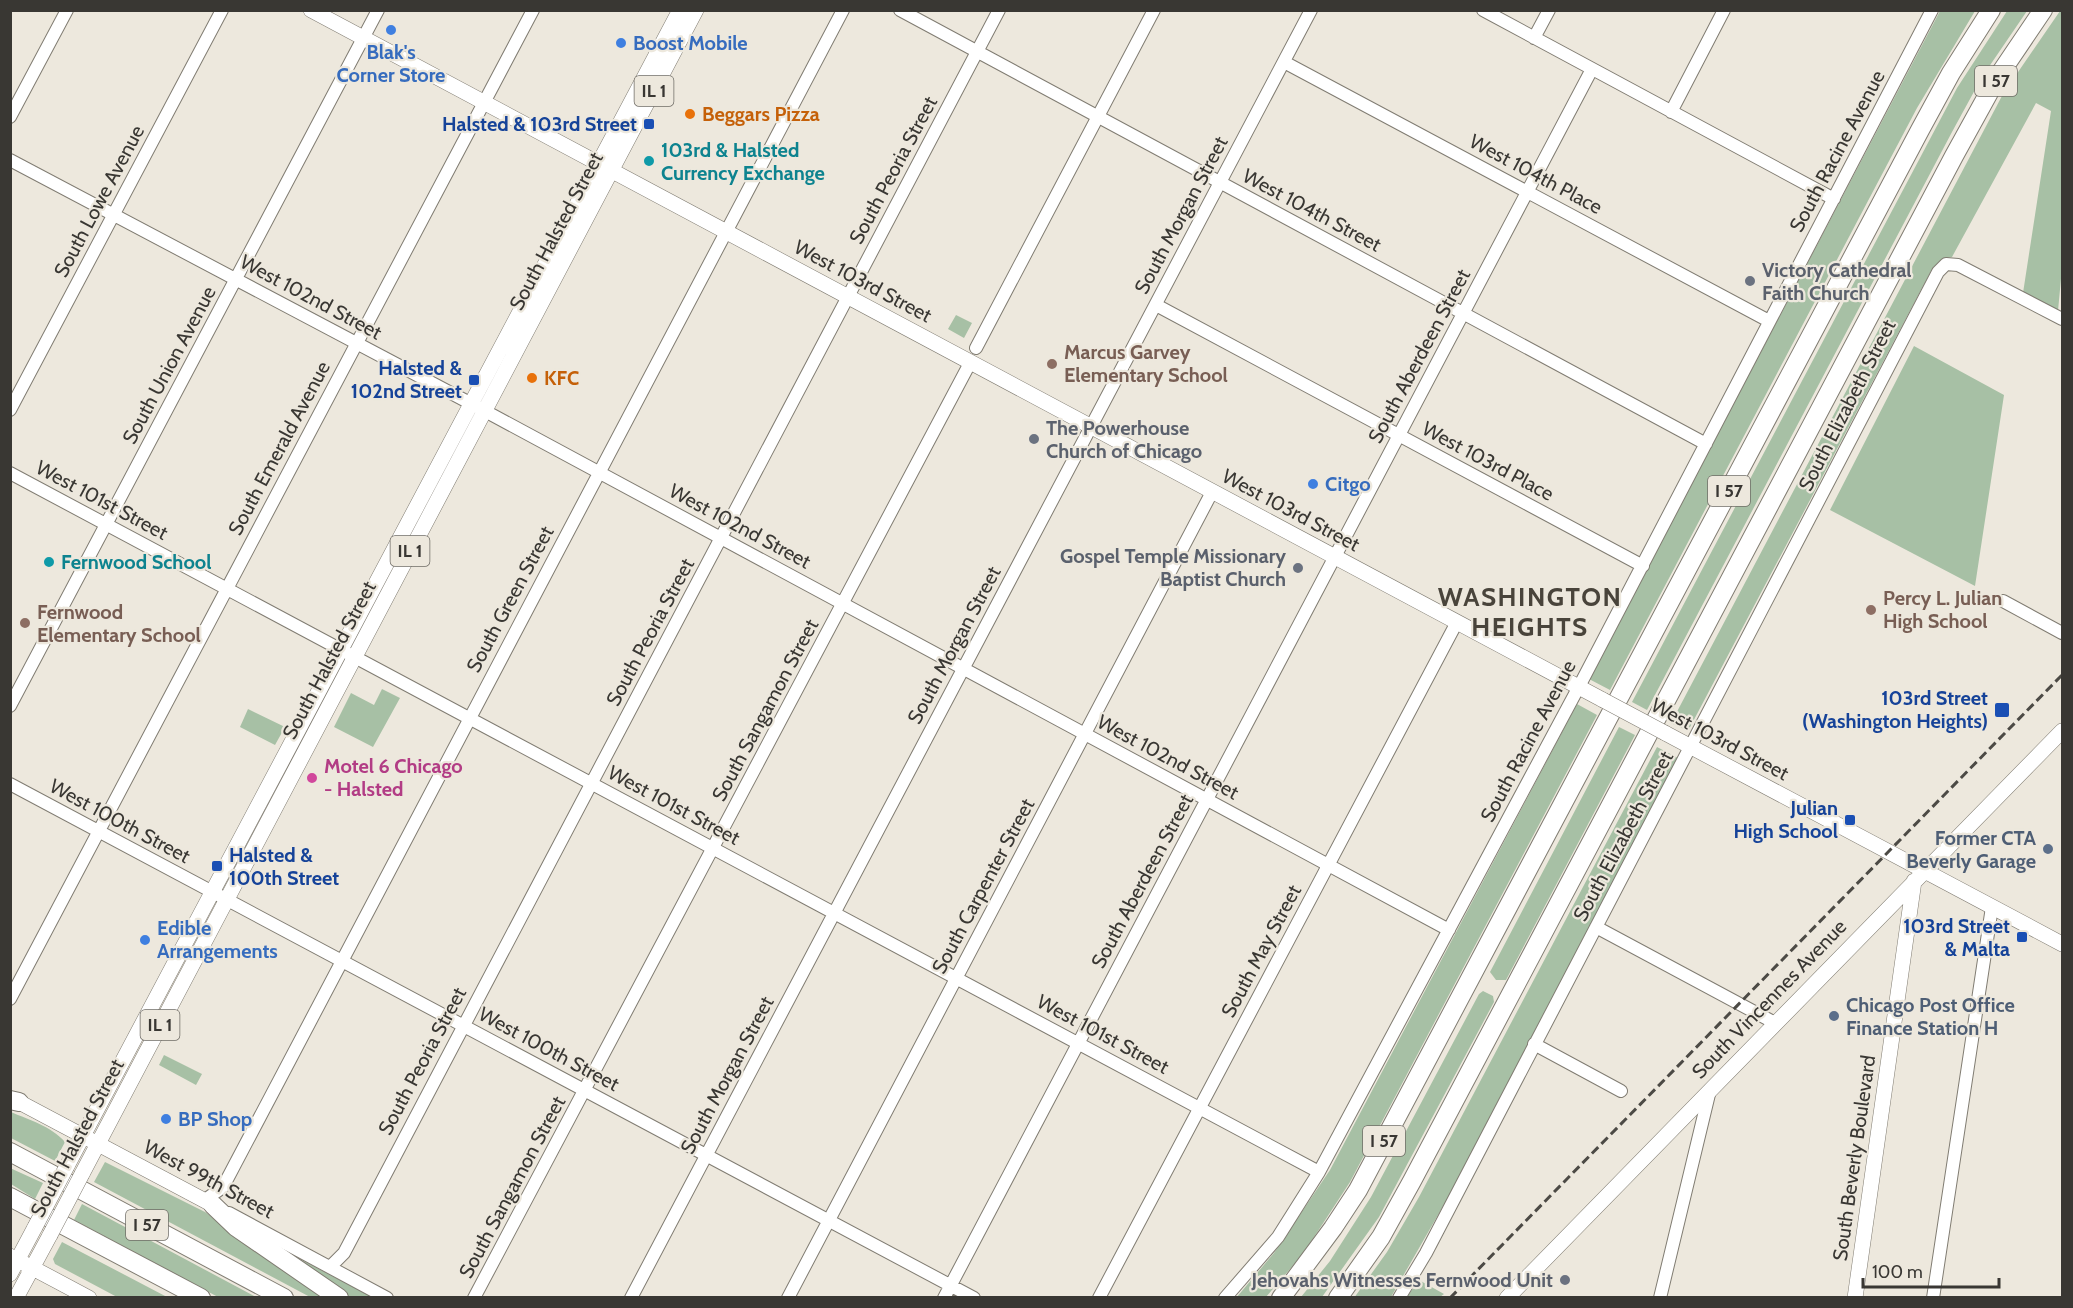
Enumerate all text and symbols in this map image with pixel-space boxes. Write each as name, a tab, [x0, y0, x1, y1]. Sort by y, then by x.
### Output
marker: Blak's Corner Store	[384, 23, 398, 37]
place label: Boost Mobile	[633, 31, 748, 55]
marker: Boost Mobile	[614, 36, 628, 50]
place label: Blak's Corner Store	[337, 40, 445, 87]
street label: South Racine Avenue	[1784, 66, 1890, 236]
road number: I 57	[1975, 66, 2017, 96]
road number: IL 1	[634, 76, 674, 106]
street label: South Peoria Street	[844, 92, 942, 248]
place label: Beggars Pizza	[702, 102, 820, 126]
marker: Beggars Pizza	[683, 107, 697, 121]
place label: Halsted & 103rd Street	[442, 112, 637, 136]
marker: Halsted & 103rd Street	[642, 117, 656, 131]
street label: South Lowe Avenue	[49, 121, 149, 281]
street label: West 104th Place	[1466, 129, 1606, 219]
street label: South Morgan Street	[1129, 132, 1233, 298]
place label: 103rd & Halsted Currency Exchange	[661, 138, 825, 185]
street label: South Halsted Street	[504, 148, 608, 314]
marker: 103rd & Halsted Currency Exchange	[642, 154, 656, 168]
street label: West 104th Street	[1239, 163, 1386, 257]
street label: West 103rd Street	[790, 235, 936, 327]
street label: West 102nd Street	[236, 250, 386, 345]
place label: Victory Cathedral Faith Church	[1762, 258, 1912, 305]
street label: South Aberdeen Street	[1363, 265, 1475, 447]
marker: Victory Cathedral Faith Church	[1743, 274, 1757, 288]
street label: South Union Avenue	[117, 282, 221, 448]
street label: South Elizabeth Street	[1793, 315, 1901, 495]
place label: Marcus Garvey Elementary School	[1064, 340, 1228, 387]
place label: Halsted & 102nd Street	[351, 356, 462, 403]
street label: South Emerald Avenue	[223, 357, 335, 539]
marker: Marcus Garvey Elementary School	[1045, 357, 1059, 371]
place label: KFC	[544, 366, 579, 390]
marker: KFC	[525, 371, 539, 385]
marker: Halsted & 102nd Street	[467, 373, 481, 387]
place label: The Powerhouse Church of Chicago	[1046, 416, 1202, 463]
street label: West 103rd Place	[1418, 416, 1558, 506]
marker: The Powerhouse Church of Chicago	[1027, 432, 1041, 446]
street label: West 101st Street	[32, 455, 172, 545]
street label: West 103rd Street	[1218, 464, 1364, 556]
place label: Citgo	[1325, 472, 1371, 496]
road number: I 57	[1708, 476, 1750, 506]
marker: Citgo	[1306, 477, 1320, 491]
street label: West 102nd Street	[665, 479, 815, 574]
street label: South Green Street	[461, 522, 559, 676]
road number: IL 1	[390, 536, 430, 566]
place label: Gospel Temple Missionary Baptist Church	[1060, 544, 1286, 591]
place label: Fernwood School	[61, 550, 211, 574]
street label: South Peoria Street	[601, 554, 699, 710]
marker: Fernwood School	[42, 555, 56, 569]
marker: Gospel Temple Missionary Baptist Church	[1291, 561, 1305, 575]
street label: South Morgan Street	[902, 562, 1006, 728]
street label: South Halsted Street	[277, 577, 381, 743]
district label: WASHINGTON HEIGHTS	[1438, 581, 1622, 643]
place label: Percy L. Julian High School	[1883, 586, 2002, 633]
place label: Fernwood Elementary School	[37, 600, 201, 647]
marker: Percy L. Julian High School	[1864, 603, 1878, 617]
street label: South Sangamon Street	[707, 615, 823, 805]
marker: Fernwood Elementary School	[18, 616, 32, 630]
street label: South Racine Avenue	[1475, 656, 1581, 826]
place label: 103rd Street (Washington Heights)	[1802, 686, 1988, 733]
street label: West 103rd Street	[1647, 693, 1793, 785]
marker: 103rd Street (Washington Heights)	[1993, 701, 2011, 719]
street label: West 102nd Street	[1093, 710, 1243, 805]
street label: South Elizabeth Street	[1568, 747, 1678, 925]
place label: Motel 6 Chicago - Halsted	[324, 754, 463, 801]
street label: West 101st Street	[604, 760, 744, 850]
marker: Motel 6 Chicago - Halsted	[305, 771, 319, 785]
street label: West 100th Street	[46, 774, 195, 868]
street label: South Aberdeen Street	[1086, 790, 1198, 972]
street label: South Carpenter Street	[927, 794, 1039, 978]
place label: Julian High School	[1733, 796, 1838, 843]
marker: Julian High School	[1843, 813, 1857, 827]
place label: Former CTA Beverly Garage	[1906, 826, 2036, 873]
marker: Former CTA Beverly Garage	[2041, 842, 2055, 856]
place label: Halsted & 100th Street	[229, 843, 339, 890]
marker: Halsted & 100th Street	[210, 859, 224, 873]
street label: South May Street	[1216, 880, 1306, 1021]
place label: 103rd Street & Malta	[1903, 914, 2010, 961]
street label: South Vincennes Avenue	[1687, 915, 1851, 1083]
place label: Edible Arrangements	[157, 916, 278, 963]
marker: 103rd Street & Malta	[2015, 930, 2029, 944]
marker: Edible Arrangements	[138, 933, 152, 947]
street label: South Peoria Street	[373, 983, 471, 1139]
street label: West 101st Street	[1033, 989, 1173, 1079]
street label: South Morgan Street	[675, 992, 779, 1158]
place label: Chicago Post Office Finance Station H	[1846, 993, 2015, 1040]
street label: West 100th Street	[475, 1002, 624, 1096]
marker: Chicago Post Office Finance Station H	[1827, 1009, 1841, 1023]
road number: IL 1	[140, 1010, 180, 1040]
street label: South Beverly Boulevard	[1828, 1054, 1880, 1262]
street label: South Halsted Street	[25, 1055, 129, 1221]
street label: South Sangamon Street	[454, 1092, 570, 1282]
place label: BP Shop	[178, 1107, 252, 1131]
marker: BP Shop	[159, 1112, 173, 1126]
road number: I 57	[1363, 1126, 1405, 1156]
street label: West 99th Street	[140, 1135, 278, 1224]
road number: I 57	[126, 1210, 168, 1240]
scale bar	[1863, 1251, 2000, 1289]
text: 100 m	[1872, 1261, 1923, 1283]
place label: Jehovahs Witnesses Fernwood Unit	[1251, 1268, 1553, 1292]
marker: Jehovahs Witnesses Fernwood Unit	[1558, 1273, 1572, 1287]

